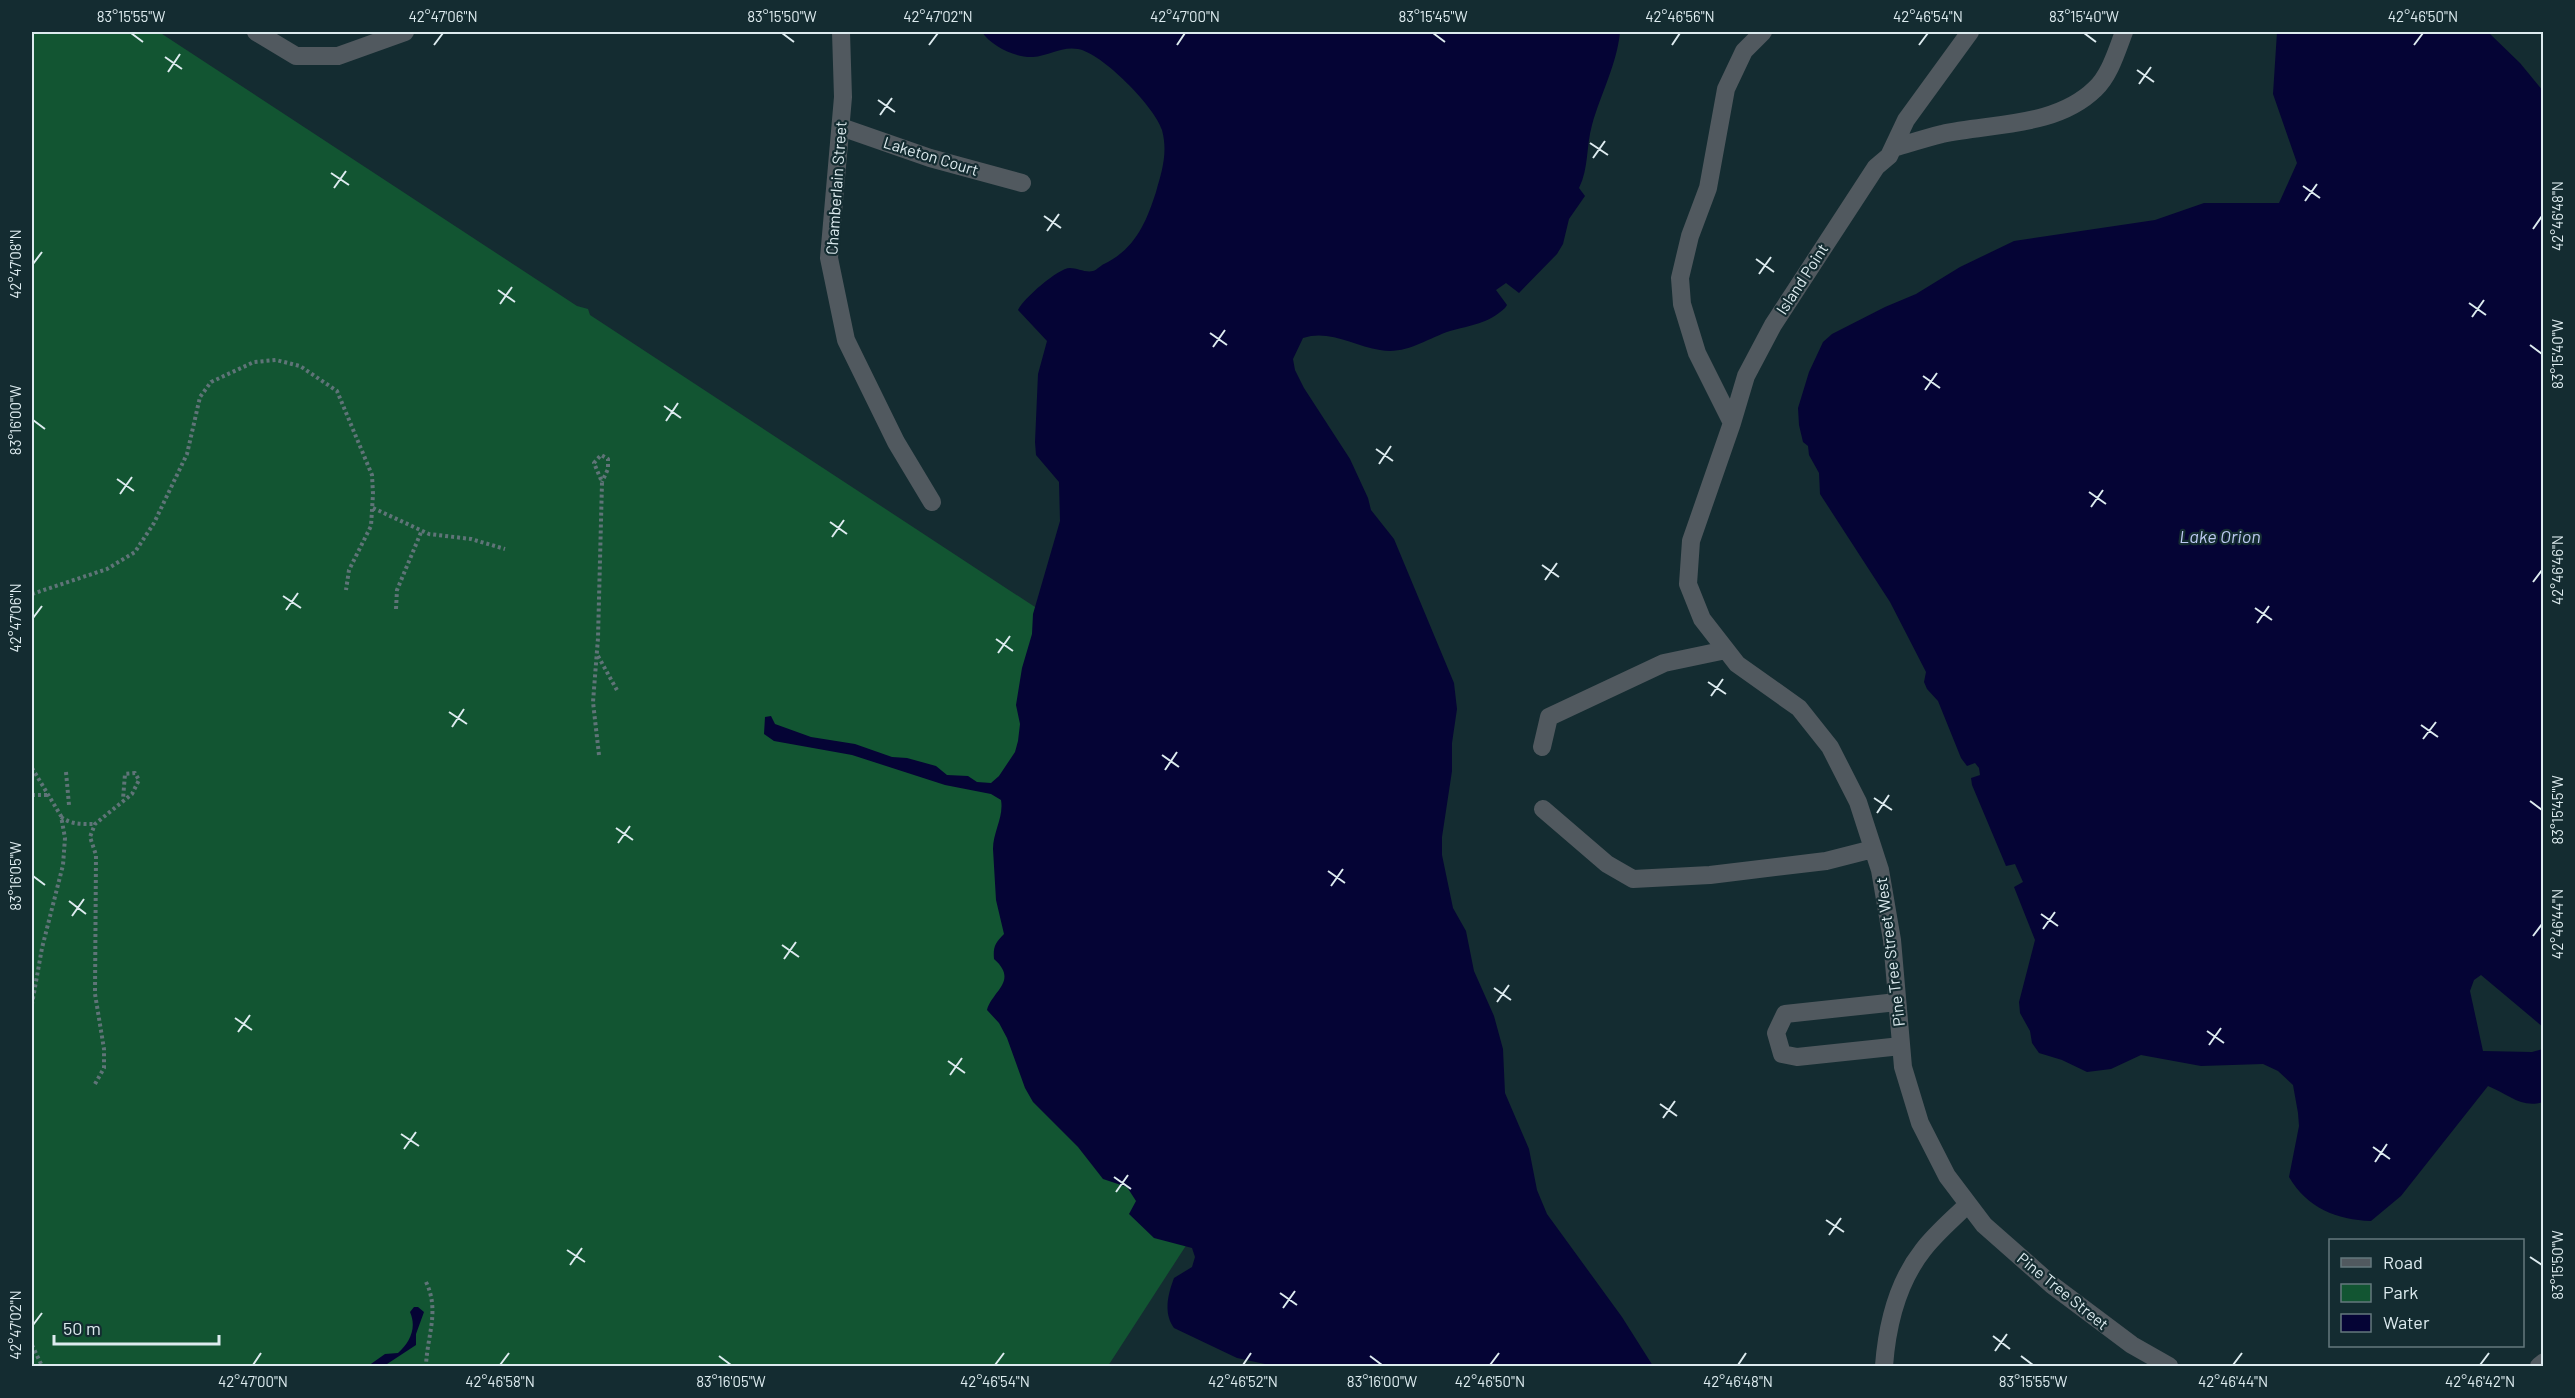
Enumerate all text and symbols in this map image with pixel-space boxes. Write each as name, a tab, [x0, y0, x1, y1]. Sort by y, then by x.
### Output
text: 83°15'55"W	[97, 7, 165, 25]
text: 42°47'06"N	[408, 7, 478, 25]
text: 83°15'50"W	[747, 7, 817, 25]
text: 42°47'02"N	[903, 7, 973, 25]
text: 42°47'00"N	[1150, 7, 1220, 25]
text: 83°15'45"W	[1398, 7, 1468, 25]
text: 42°46'56"N	[1645, 7, 1715, 25]
text: 42°46'54"N	[1893, 7, 1963, 25]
text: 83°15'40"W	[2049, 7, 2119, 25]
text: 42°46'50"N	[2388, 7, 2458, 25]
street label: Chamberlain Street	[821, 120, 850, 256]
street label: Laketon Court	[881, 132, 981, 179]
text: 42°46'48"N	[2548, 181, 2566, 251]
text: 42°47'08"N	[6, 229, 24, 299]
street label: Island Point	[1772, 240, 1831, 318]
text: 83°15'40"W	[2548, 319, 2566, 389]
text: 83°16'00"W	[6, 385, 24, 455]
water label: Lake Orion	[2179, 525, 2261, 547]
text: 42°46'46"N	[2548, 535, 2566, 605]
text: 42°47'06"N	[6, 583, 24, 653]
text: 83°15'45"W	[2548, 775, 2566, 845]
text: 83°16'05"W	[6, 841, 24, 911]
street label: Pine Tree Street West	[1871, 876, 1908, 1028]
text: 42°46'44"N	[2548, 889, 2566, 959]
text: 83°15'50"W	[2548, 1230, 2566, 1300]
legend	[2329, 1239, 2524, 1347]
street label: Pine Tree Street	[2014, 1248, 2113, 1333]
text: Road	[2383, 1251, 2423, 1273]
text: Park	[2383, 1281, 2418, 1303]
text: 42°47'02"N	[6, 1290, 24, 1360]
scale bar	[54, 1308, 219, 1346]
text: Water	[2383, 1311, 2430, 1333]
text: 50 m	[63, 1317, 101, 1339]
text: 42°47'00"N	[218, 1372, 288, 1390]
text: 42°46'58"N	[465, 1372, 535, 1390]
text: 83°16'05"W	[696, 1372, 766, 1390]
text: 42°46'54"N	[960, 1372, 1030, 1390]
text: 42°46'52"N	[1208, 1372, 1278, 1390]
text: 83°16'00"W	[1347, 1372, 1417, 1390]
text: 42°46'50"N	[1455, 1372, 1525, 1390]
text: 42°46'48"N	[1703, 1372, 1773, 1390]
text: 83°15'55"W	[1999, 1372, 2067, 1390]
text: 42°46'44"N	[2198, 1372, 2268, 1390]
text: 42°46'42"N	[2445, 1372, 2515, 1390]

